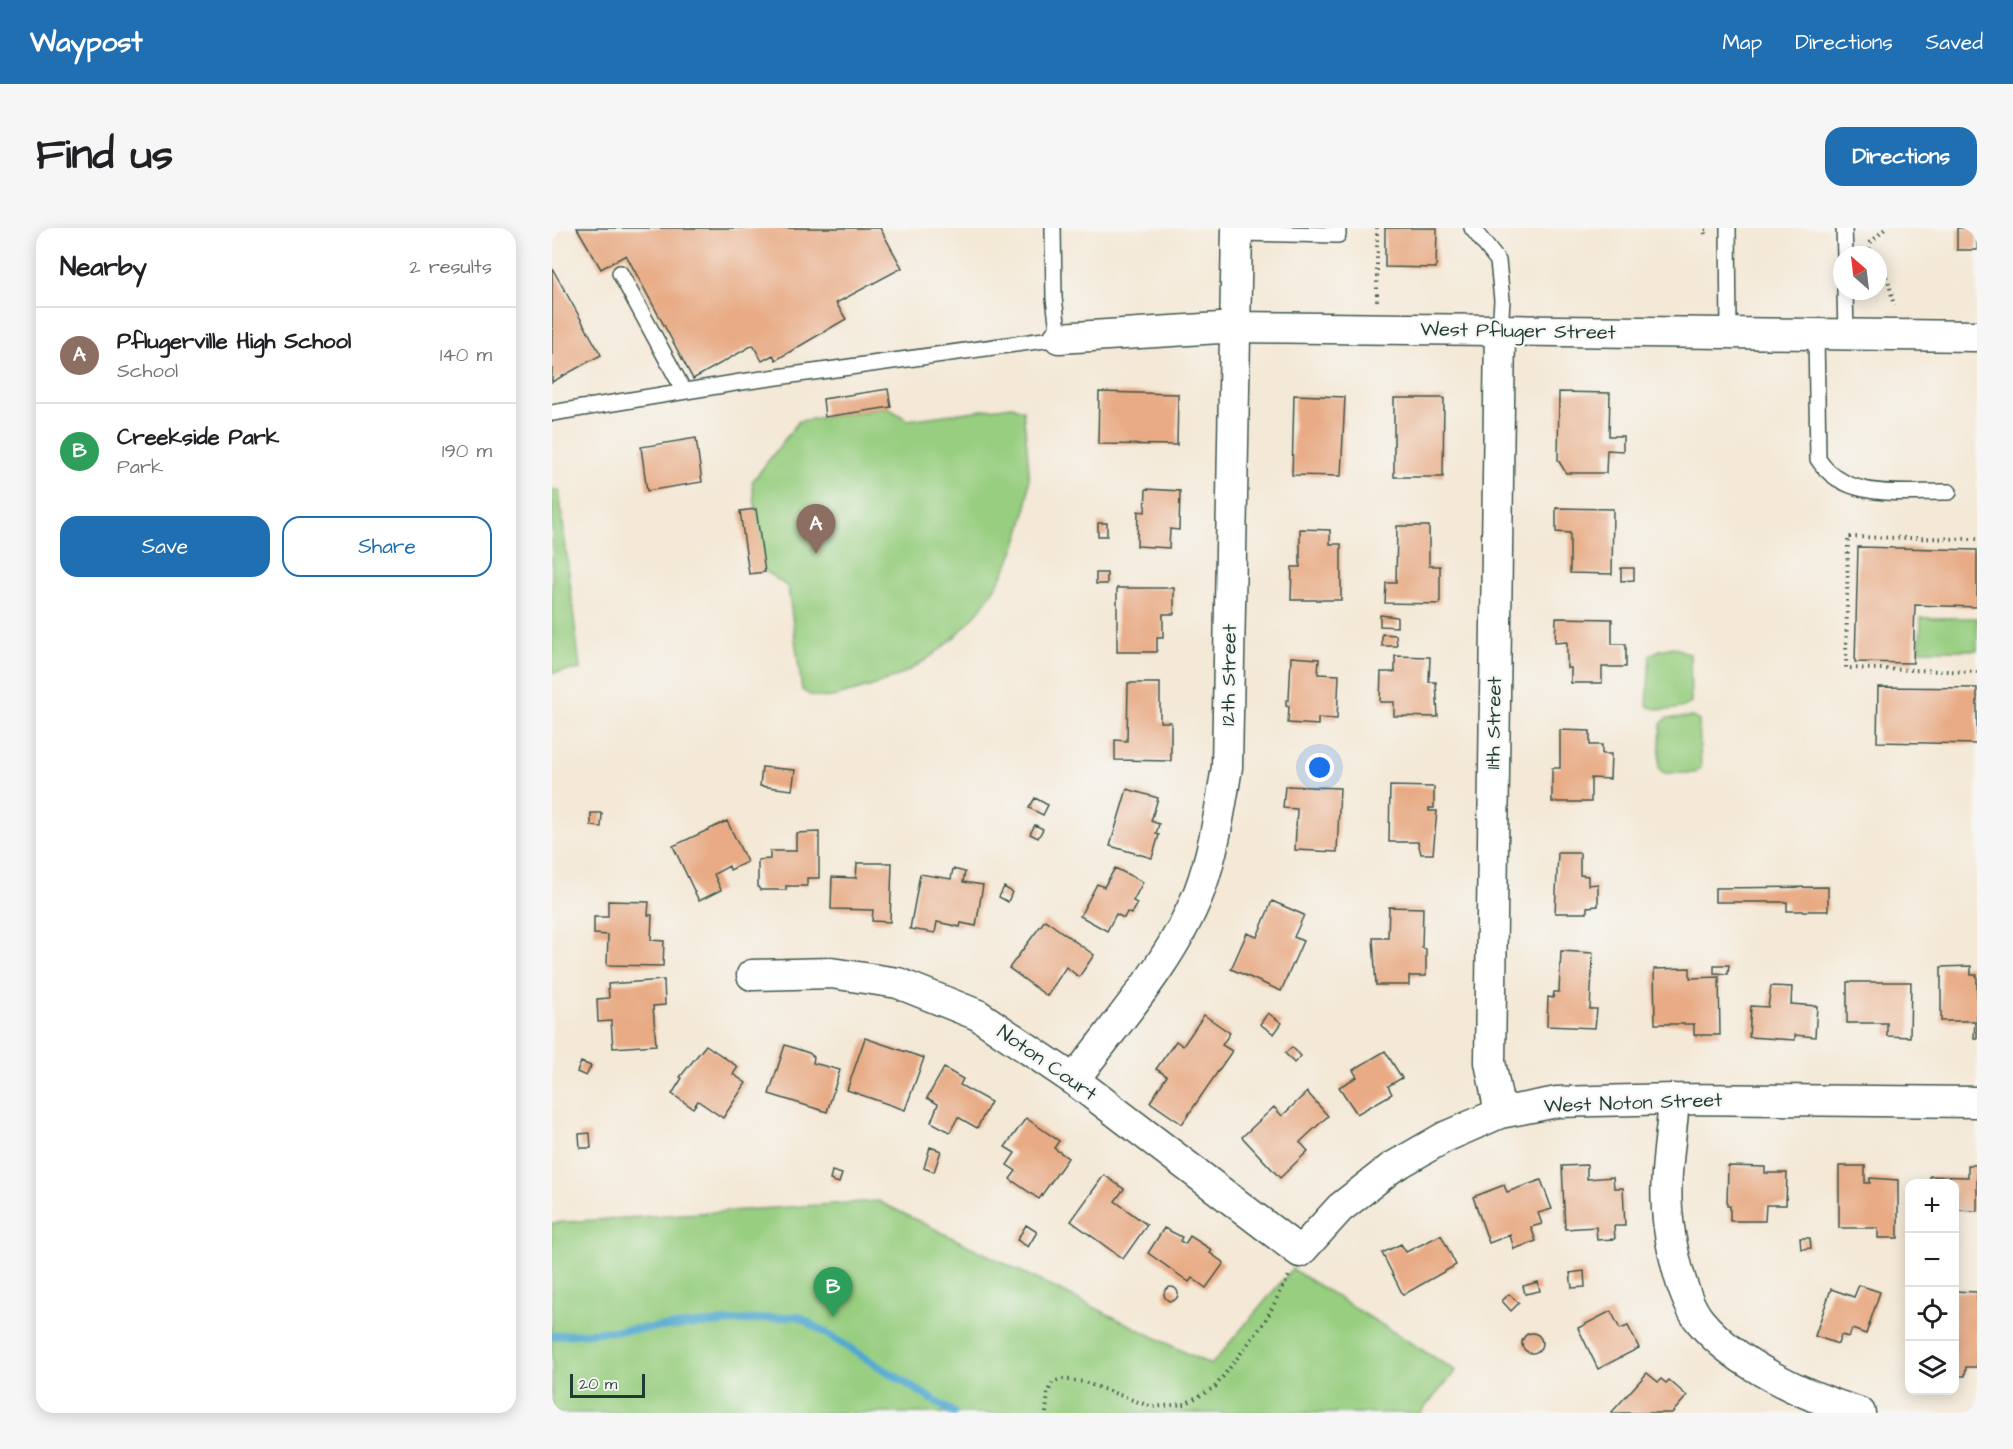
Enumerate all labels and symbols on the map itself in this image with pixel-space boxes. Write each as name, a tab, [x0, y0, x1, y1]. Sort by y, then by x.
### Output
north arrow	[1833, 246, 1887, 300]
street label: West Pfluger Street	[1420, 315, 1616, 348]
pin: A	[796, 504, 836, 554]
street label: 12th Street	[1214, 624, 1244, 726]
street label: 11th Street	[1479, 676, 1509, 770]
your location	[1305, 753, 1334, 782]
street label: Noton Court	[992, 1018, 1102, 1108]
street label: West Noton Street	[1543, 1086, 1723, 1120]
pin: B	[814, 1268, 852, 1317]
scale bar	[570, 1371, 645, 1398]

